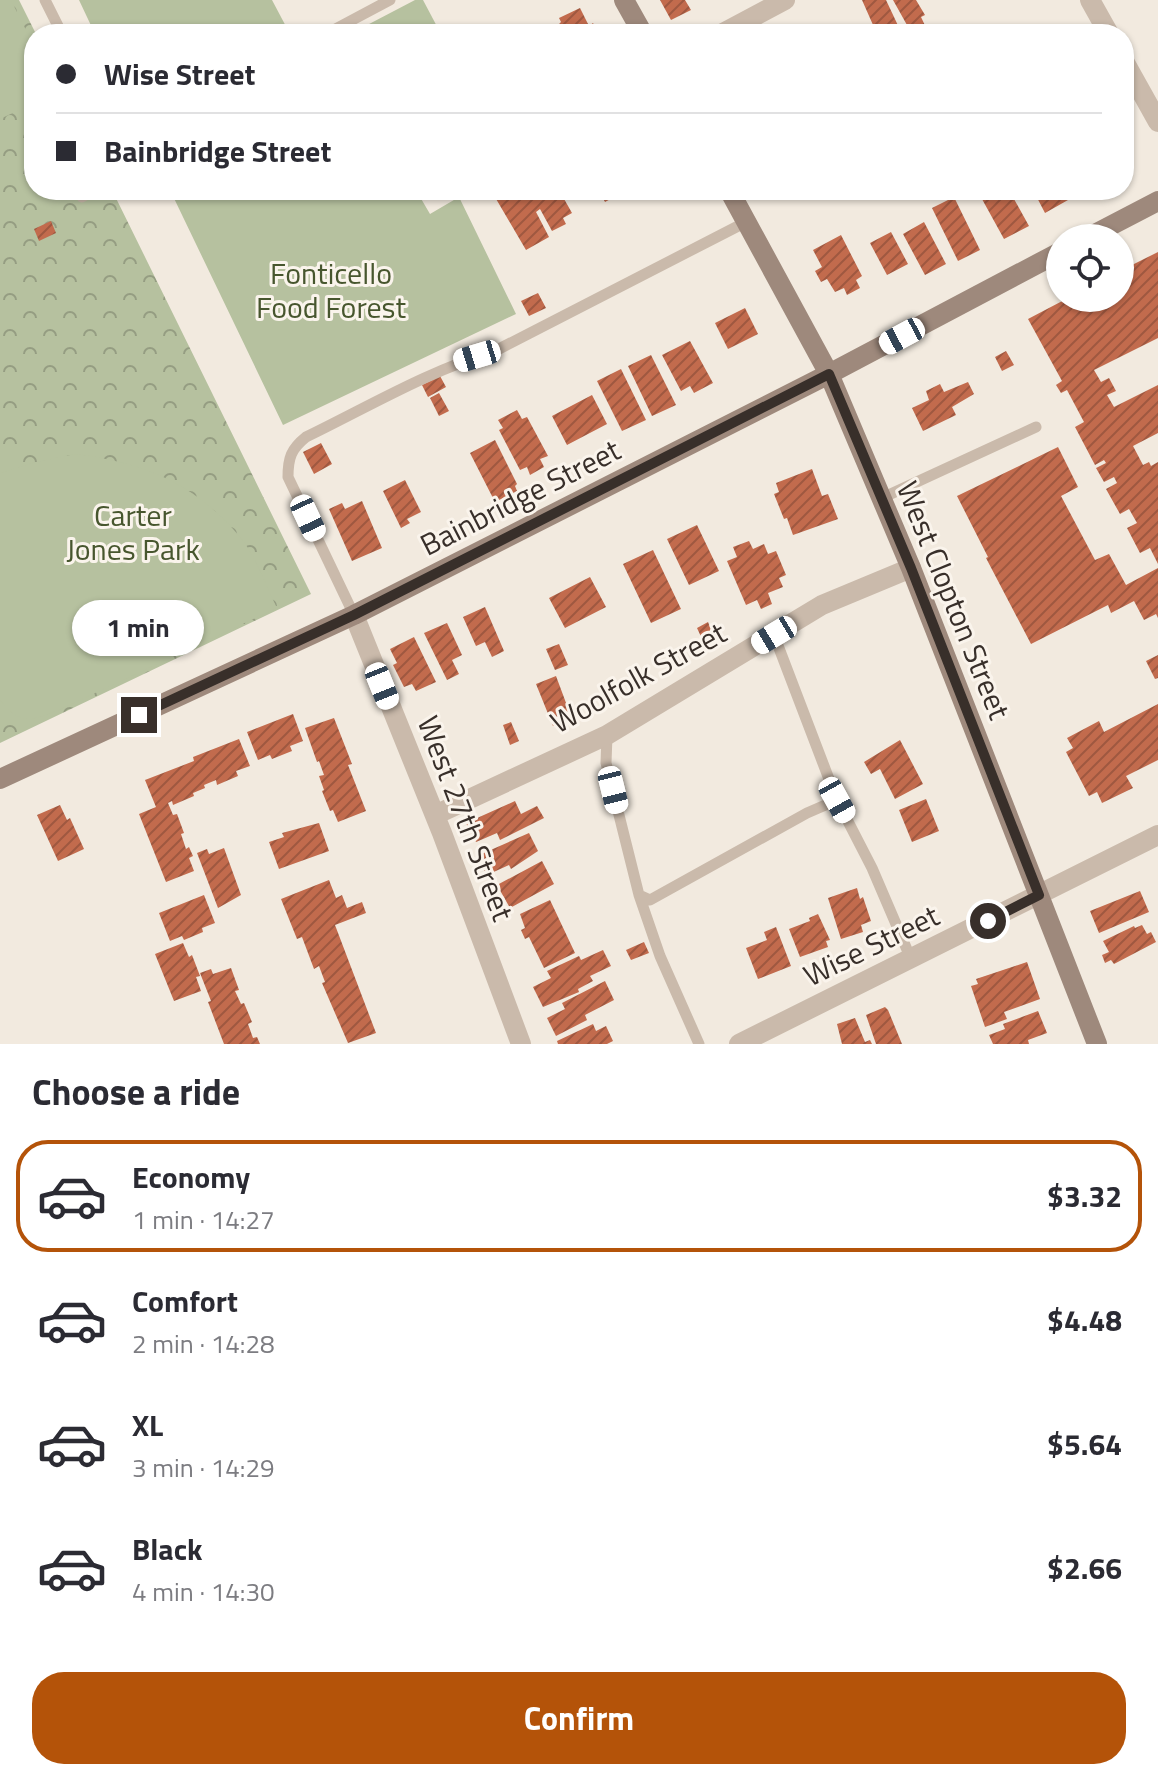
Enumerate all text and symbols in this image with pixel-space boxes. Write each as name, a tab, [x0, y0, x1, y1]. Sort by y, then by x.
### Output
text: Wise Street	[104, 51, 255, 97]
text: Bainbridge Street	[104, 128, 331, 174]
map controls	[1046, 224, 1134, 312]
button: locate	[1046, 224, 1134, 312]
park label: Fonticello Food Forest	[256, 250, 407, 330]
car	[875, 314, 929, 358]
car	[451, 338, 503, 374]
street label: Bainbridge Street	[412, 427, 629, 567]
street label: West Clopton Street	[885, 474, 1023, 727]
car	[287, 491, 329, 545]
park label: Carter Jones Park	[66, 492, 200, 572]
callout: 1 min	[73, 599, 205, 655]
text: 1 min	[106, 608, 170, 647]
street label: Woolfolk Street	[541, 609, 735, 744]
car	[747, 612, 801, 658]
car	[362, 659, 402, 713]
route end	[121, 697, 157, 733]
street label: West 27th Street	[406, 709, 526, 928]
car	[596, 764, 630, 816]
car	[815, 773, 859, 827]
street label: Wise Street	[795, 892, 947, 998]
route start	[970, 903, 1006, 939]
text: Choose a ride	[32, 1064, 240, 1119]
text: Economy	[132, 1154, 250, 1200]
icon: car	[36, 1160, 108, 1232]
text: $3.32	[1047, 1173, 1122, 1219]
text: 1 min · 14:27	[132, 1200, 275, 1239]
text: Comfort	[132, 1278, 238, 1324]
icon: car	[36, 1284, 108, 1356]
text: $4.48	[1047, 1297, 1122, 1343]
text: 2 min · 14:28	[132, 1324, 275, 1363]
text: XL	[132, 1402, 163, 1448]
icon: car	[36, 1408, 108, 1480]
text: $5.64	[1047, 1421, 1122, 1467]
text: 3 min · 14:29	[132, 1448, 275, 1487]
text: Black	[132, 1526, 203, 1572]
icon: car	[36, 1532, 108, 1604]
text: $2.66	[1047, 1545, 1122, 1591]
text: 4 min · 14:30	[132, 1572, 275, 1611]
button: Confirm	[32, 1672, 1126, 1764]

